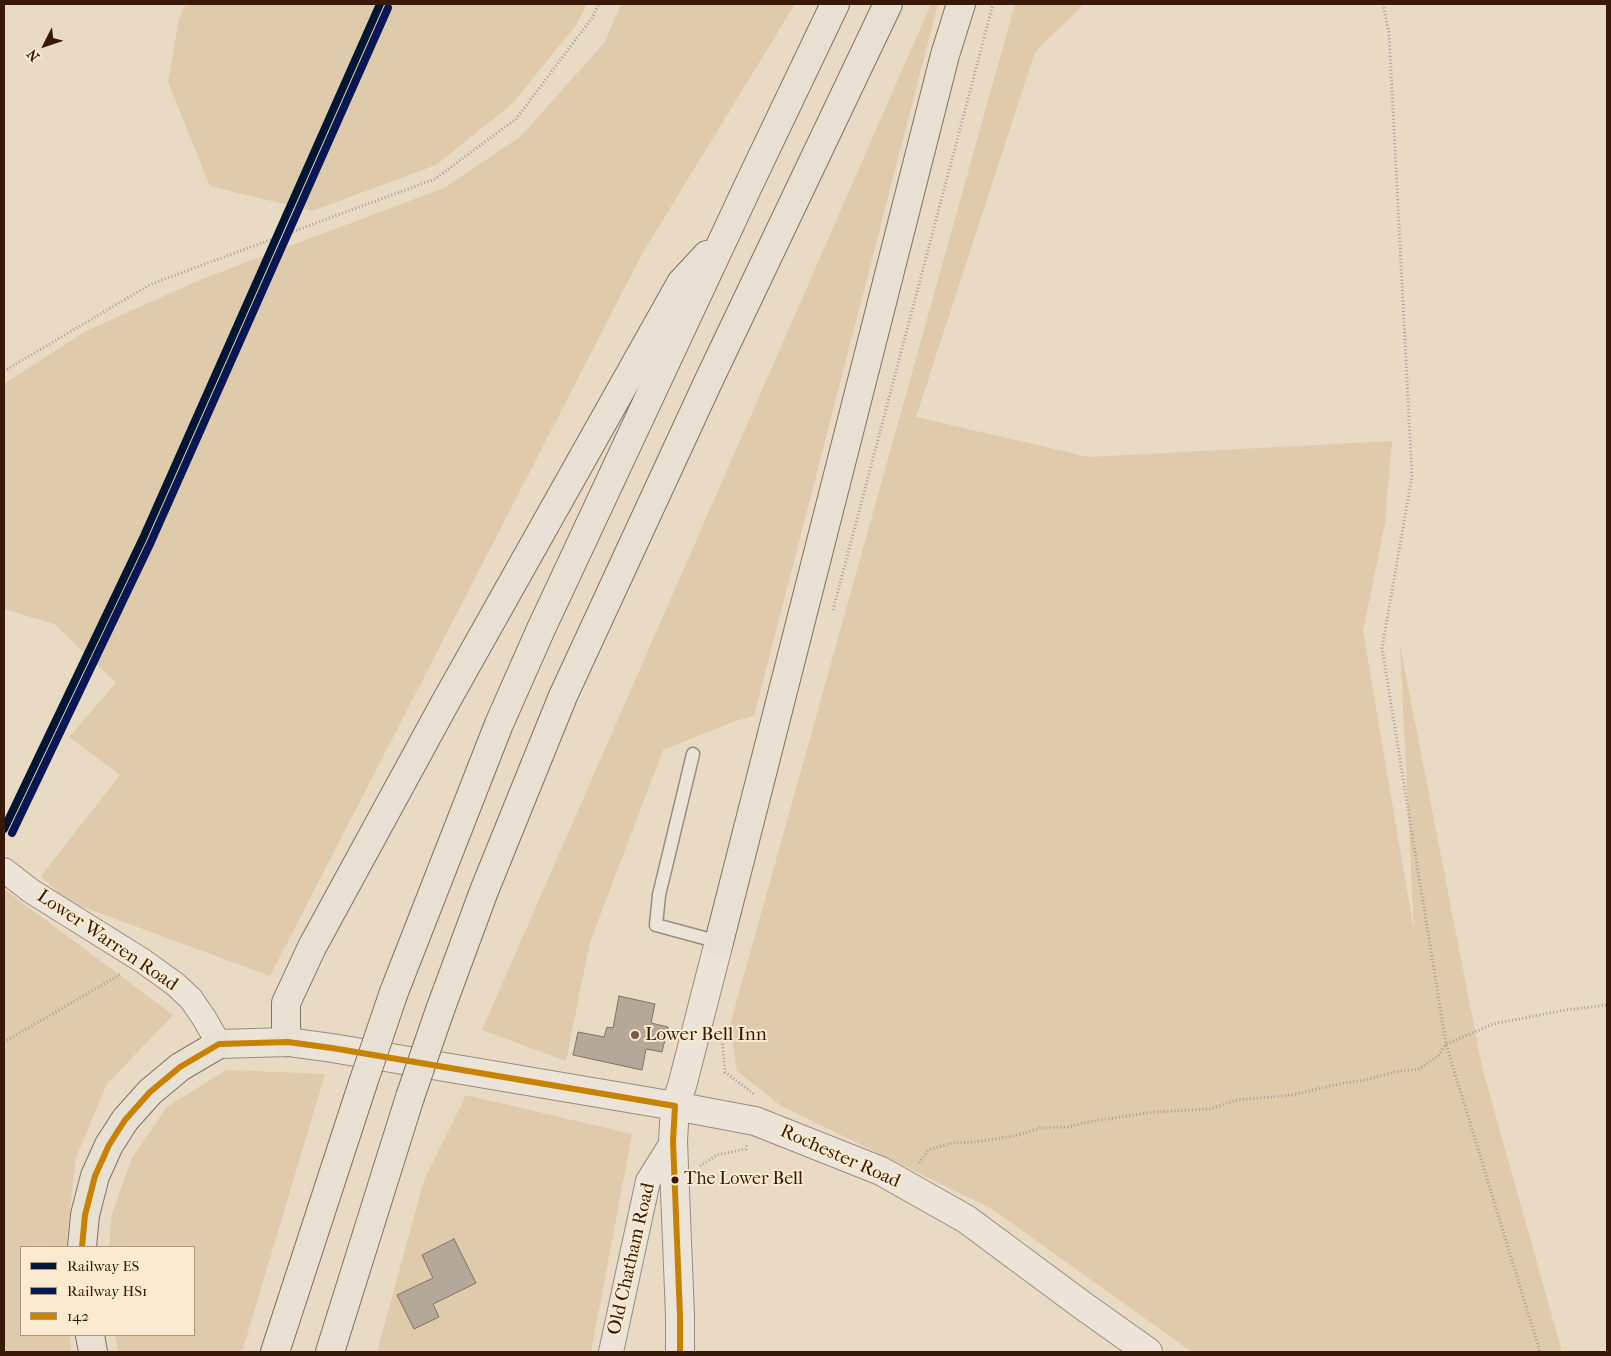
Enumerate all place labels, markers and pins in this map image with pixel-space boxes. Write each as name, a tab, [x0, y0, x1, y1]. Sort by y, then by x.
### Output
place label: Lower Bell Inn	[645, 1024, 767, 1046]
marker: Lower Bell Inn	[629, 1029, 641, 1041]
place label: The Lower Bell	[684, 1169, 803, 1191]
marker: The Lower Bell	[670, 1175, 680, 1185]

